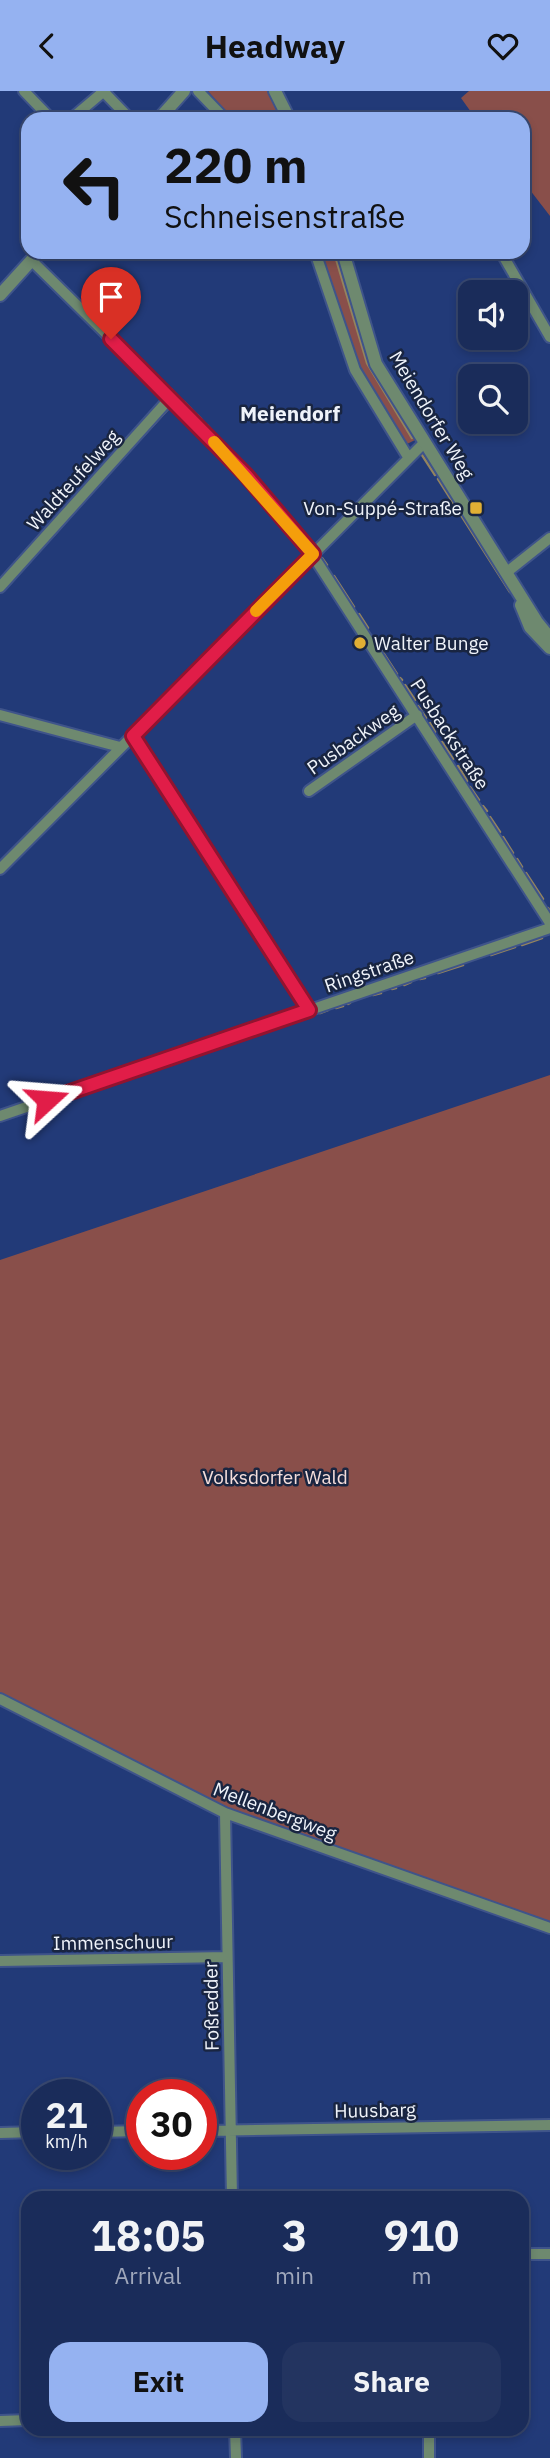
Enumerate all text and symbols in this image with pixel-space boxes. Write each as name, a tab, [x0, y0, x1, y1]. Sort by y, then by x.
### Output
text: Headway	[205, 25, 345, 67]
icon: back	[28, 27, 66, 65]
icon: heart	[484, 27, 522, 65]
text: 220 m	[164, 133, 308, 196]
icon: left	[49, 140, 140, 231]
text: Schneisenstraße	[164, 195, 405, 237]
pin	[81, 267, 141, 339]
icon: arrive	[92, 278, 130, 316]
map controls	[458, 280, 528, 434]
button: sound	[458, 280, 528, 350]
street label: Meiendorfer Weg	[384, 346, 480, 484]
button: search	[458, 364, 528, 434]
district label: Meiendorf	[240, 399, 341, 427]
street label: Waldteufelweg	[21, 425, 125, 535]
place label: Von-Suppé-Straße	[303, 496, 462, 520]
marker: Von-Suppé-Straße	[468, 500, 484, 516]
place label: Walter Bunge	[374, 631, 489, 655]
marker: Walter Bunge	[352, 635, 368, 651]
street label: Pusbackstraße	[405, 674, 495, 794]
street label: Pusbackweg	[302, 698, 404, 780]
street label: Ringstraße	[321, 944, 417, 998]
position arrow	[10, 1063, 84, 1137]
park label: Volksdorfer Wald	[202, 1465, 348, 1489]
street label: Mellenbergweg	[210, 1776, 340, 1846]
street label: Immenschuur	[53, 1929, 173, 1955]
street label: Foßredder	[198, 1961, 224, 2051]
speed limit sign: 30	[126, 2079, 217, 2170]
text: 21	[45, 2092, 88, 2138]
street label: Huusbarg	[334, 2097, 416, 2123]
text: km/h	[45, 2130, 88, 2153]
text: 18:05	[91, 2208, 205, 2263]
text: 3	[282, 2208, 307, 2263]
text: 910	[384, 2208, 459, 2263]
text: Arrival	[115, 2260, 182, 2290]
text: min	[275, 2260, 314, 2290]
text: m	[411, 2260, 432, 2290]
button: Exit	[49, 2342, 268, 2422]
button: Share	[282, 2342, 501, 2422]

